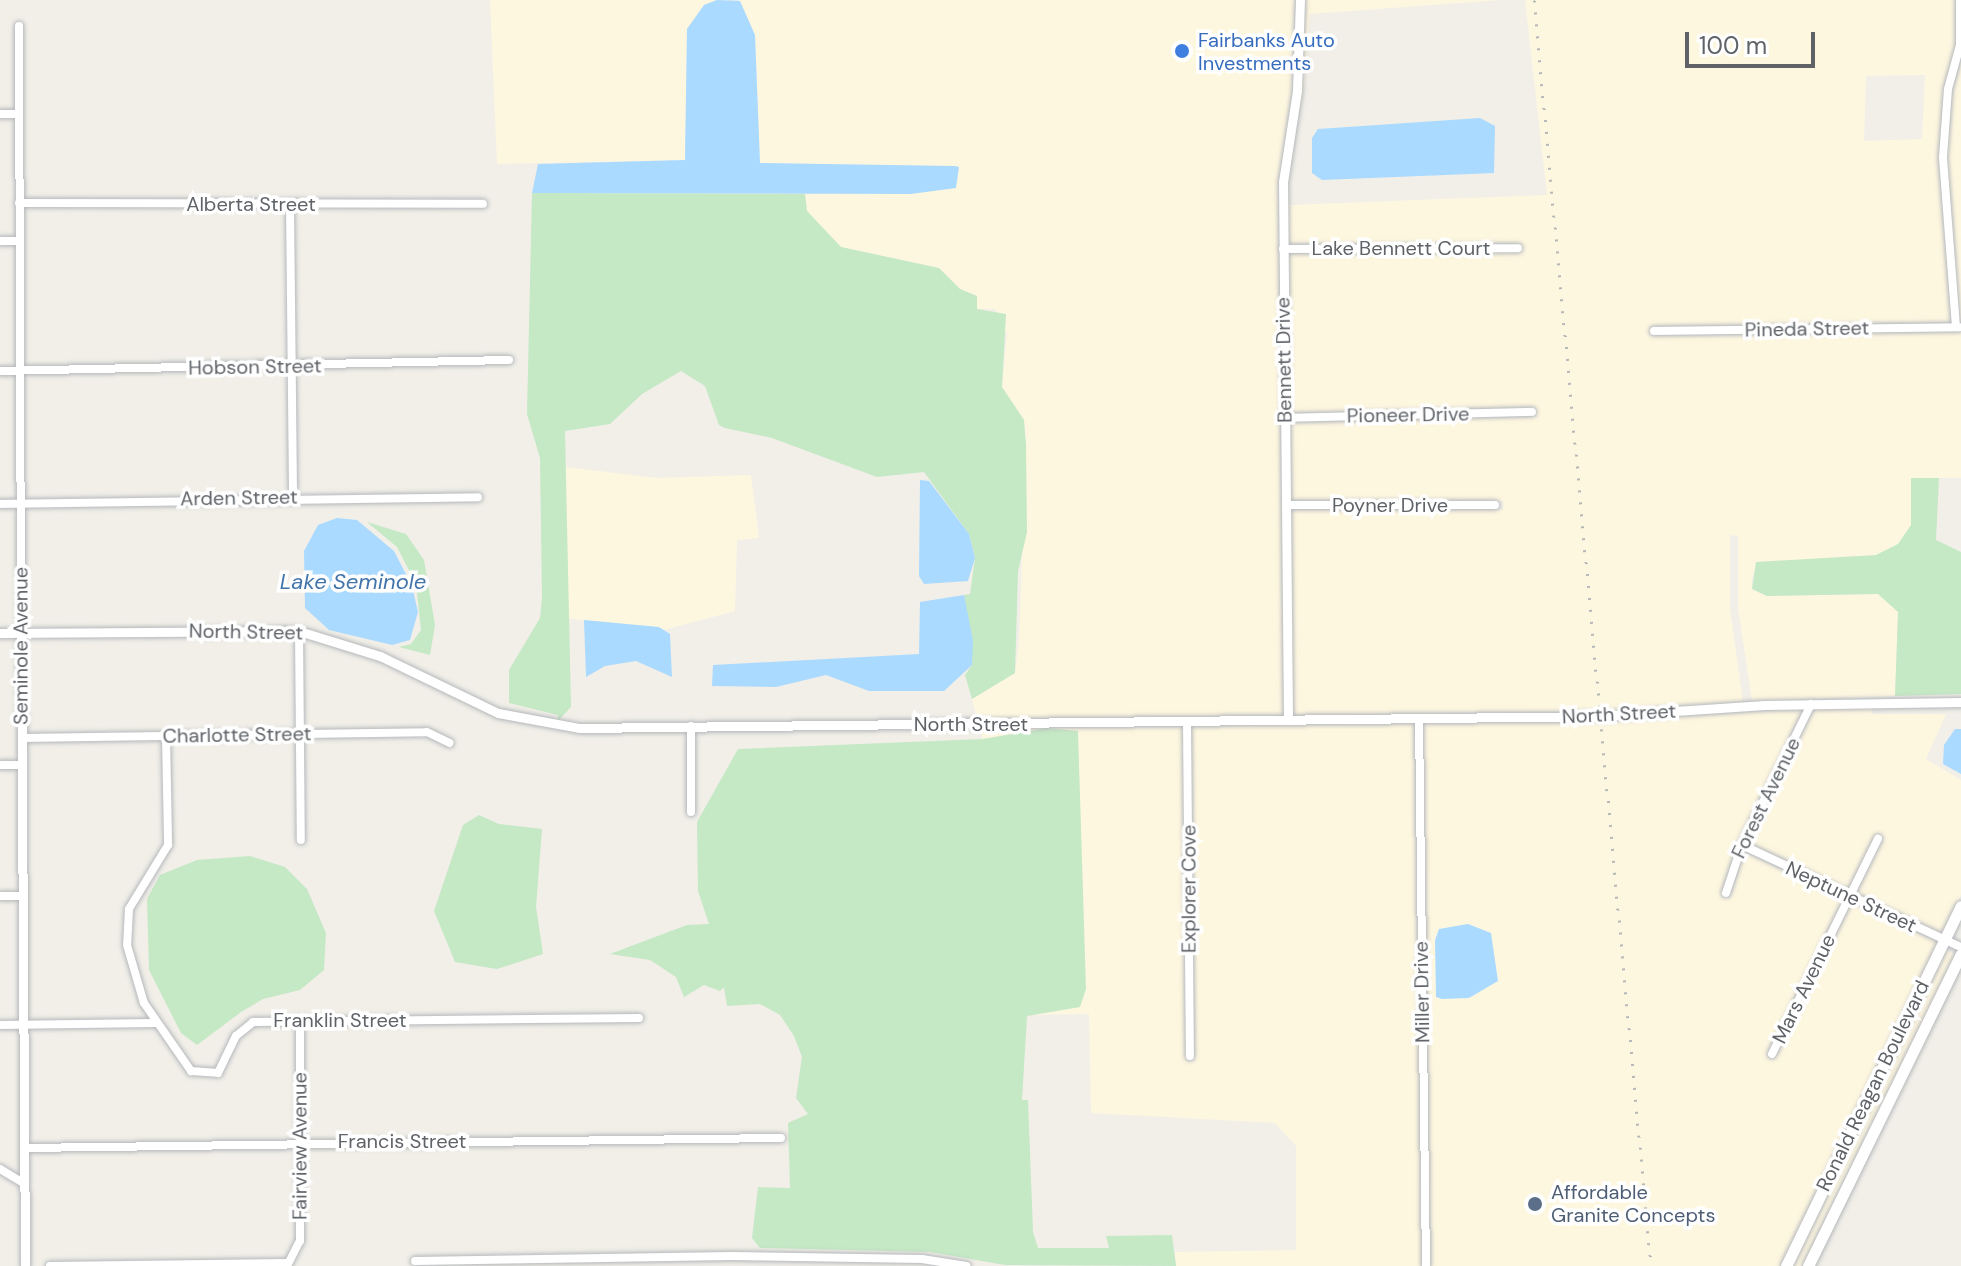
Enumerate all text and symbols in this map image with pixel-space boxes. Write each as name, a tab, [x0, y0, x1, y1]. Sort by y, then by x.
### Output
scale bar	[1689, 16, 1819, 66]
place label: Fairbanks Auto Investments	[1198, 28, 1335, 75]
text: 100 m	[1699, 30, 1767, 61]
marker: Fairbanks Auto Investments	[1173, 42, 1191, 60]
street label: Alberta Street	[186, 192, 316, 216]
street label: Lake Bennett Court	[1312, 236, 1490, 260]
street label: Bennett Drive	[1271, 297, 1297, 423]
street label: Pineda Street	[1744, 316, 1870, 342]
street label: Hobson Street	[188, 354, 322, 380]
street label: Pioneer Drive	[1347, 402, 1469, 428]
street label: Arden Street	[180, 485, 298, 511]
street label: Poyner Drive	[1332, 493, 1448, 517]
street label: Seminole Avenue	[9, 567, 33, 725]
water label: Lake Seminole	[280, 569, 426, 595]
street label: North Street	[189, 619, 303, 645]
street label: North Street	[1561, 699, 1677, 729]
street label: North Street	[914, 712, 1028, 736]
street label: Charlotte Street	[162, 722, 312, 748]
street label: Forest Avenue	[1726, 734, 1806, 862]
street label: Explorer Cove	[1177, 825, 1201, 953]
street label: Neptune Street	[1782, 856, 1920, 938]
street label: Mars Avenue	[1767, 931, 1841, 1047]
street label: Miller Drive	[1409, 941, 1435, 1043]
street label: Ronald Reagan Boulevard	[1811, 977, 1935, 1195]
street label: Franklin Street	[273, 1008, 407, 1032]
street label: Fairview Avenue	[288, 1072, 312, 1220]
street label: Francis Street	[338, 1129, 466, 1153]
place label: Affordable Granite Concepts	[1551, 1180, 1715, 1227]
marker: Affordable Granite Concepts	[1526, 1195, 1544, 1213]

